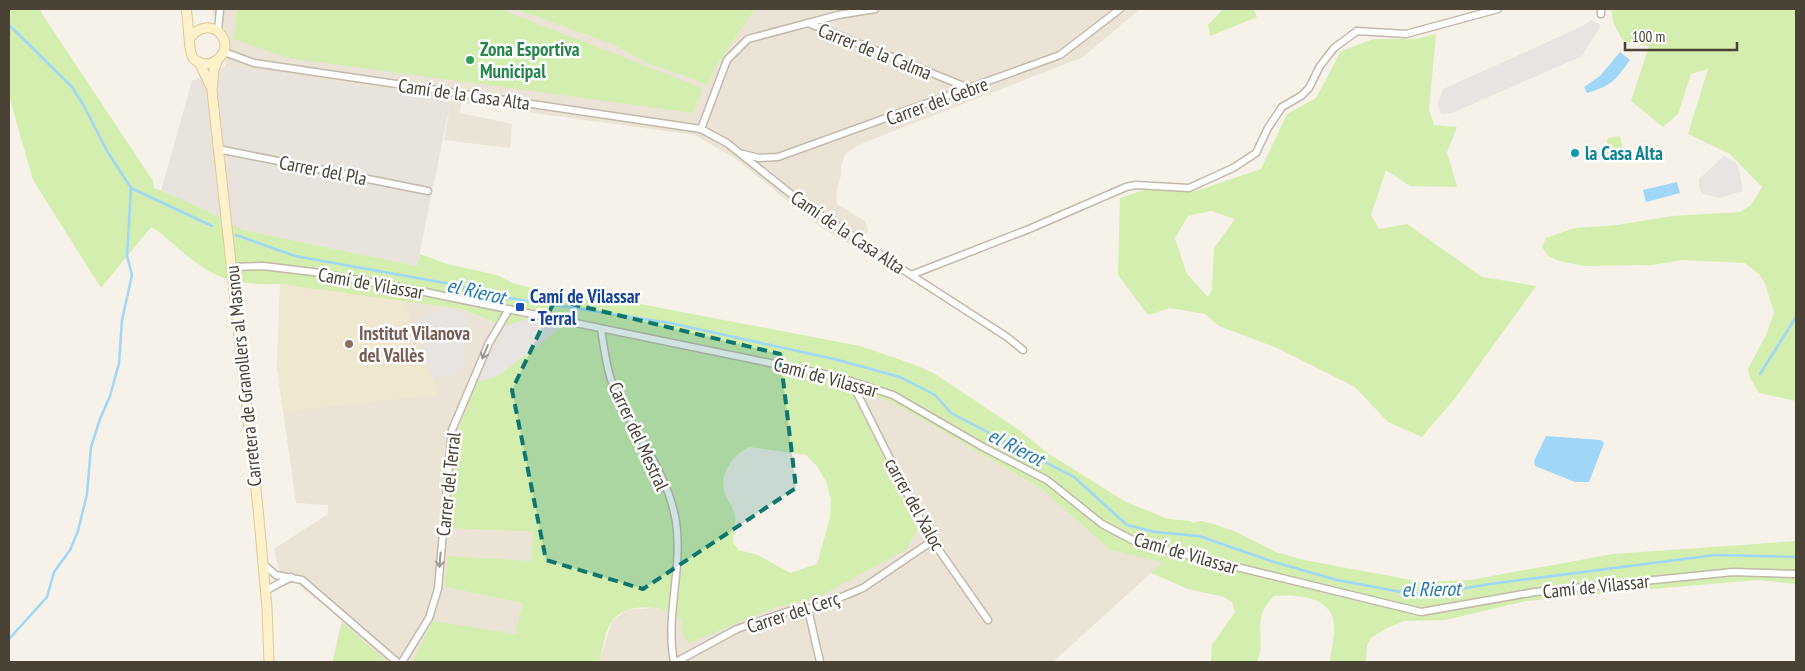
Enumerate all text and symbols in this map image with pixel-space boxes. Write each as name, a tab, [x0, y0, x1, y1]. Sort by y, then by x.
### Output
street label: Carrer de la Calma	[815, 17, 935, 85]
scale bar	[1625, 20, 1738, 52]
text: 100 m	[1632, 27, 1665, 46]
place label: Zona Esportiva Municipal	[480, 37, 580, 83]
marker: Zona Esportiva Municipal	[464, 54, 476, 66]
street label: Carrer del Gebre	[883, 71, 991, 131]
street label: Camí de la Casa Alta	[397, 73, 531, 115]
place label: la Casa Alta	[1585, 141, 1663, 165]
marker: la Casa Alta	[1569, 147, 1581, 159]
street label: Carrer del Pla	[277, 150, 369, 190]
street label: Camí de la Casa Alta	[786, 185, 910, 279]
street label: Camí de Vilassar	[316, 262, 426, 304]
street label: Carretera de Granollers al Masnou	[219, 264, 267, 488]
water label: el Rierot	[444, 272, 510, 311]
place label: Camí de Vilassar - Terral	[530, 284, 641, 330]
marker: Camí de Vilassar - Terral	[514, 301, 526, 313]
place label: Institut Vilanova del Vallès	[359, 321, 470, 367]
marker: Institut Vilanova del Vallès	[343, 338, 355, 350]
one-way arrow	[480, 344, 490, 359]
street label: Camí de Vilassar	[771, 352, 881, 403]
street label: Carrer del Mestral	[603, 378, 675, 495]
water label: el Rierot	[984, 422, 1050, 473]
street label: Carrer del Terral	[431, 430, 465, 537]
street label: carrer del Xaloc	[880, 454, 950, 555]
street label: Camí de Vilassar	[1131, 527, 1241, 579]
one-way arrow	[436, 552, 445, 568]
street label: Camí de Vilassar	[1542, 568, 1651, 604]
water label: el Rierot	[1401, 575, 1463, 603]
street label: Carrer del Cerç	[744, 586, 843, 638]

